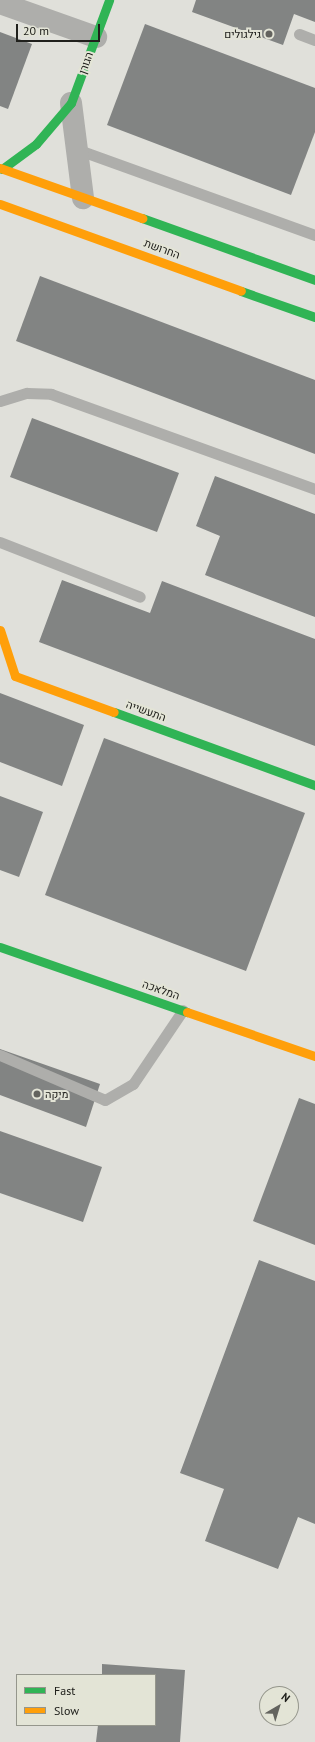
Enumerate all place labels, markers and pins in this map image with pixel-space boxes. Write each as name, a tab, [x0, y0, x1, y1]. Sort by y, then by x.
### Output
place label: גילגולים	[224, 27, 261, 41]
marker: גילגולים	[264, 29, 274, 39]
place label: מיקה	[45, 1087, 69, 1101]
marker: מיקה	[32, 1089, 42, 1099]

